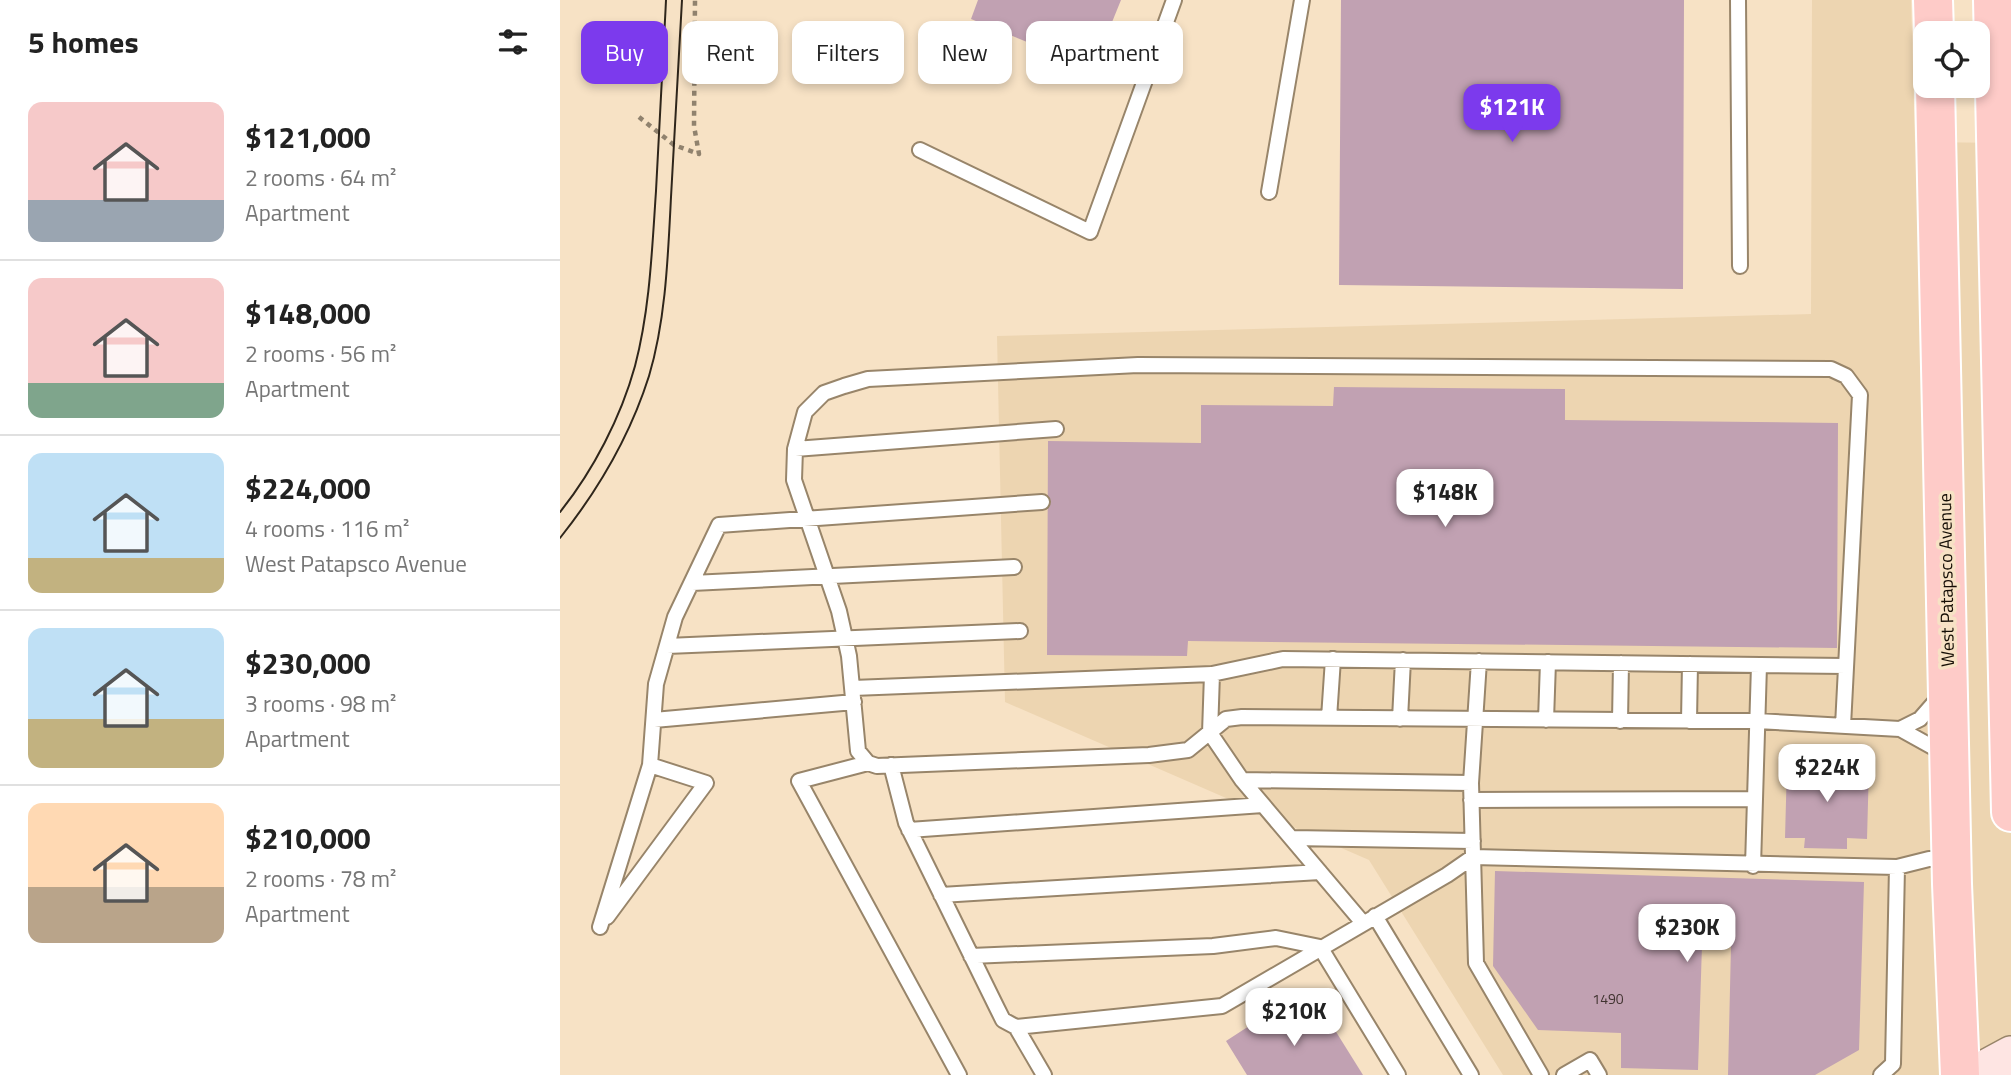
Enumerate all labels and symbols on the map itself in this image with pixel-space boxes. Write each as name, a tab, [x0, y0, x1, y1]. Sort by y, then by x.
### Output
pin: $121K	[1463, 85, 1561, 144]
pin: $148K	[1396, 470, 1494, 529]
street label: West Patapsco Avenue	[1931, 493, 1961, 667]
pin: $224K	[1778, 744, 1876, 804]
pin: $230K	[1638, 904, 1736, 964]
pin: $210K	[1245, 988, 1343, 1048]
house number: 1490	[1592, 988, 1624, 1009]

